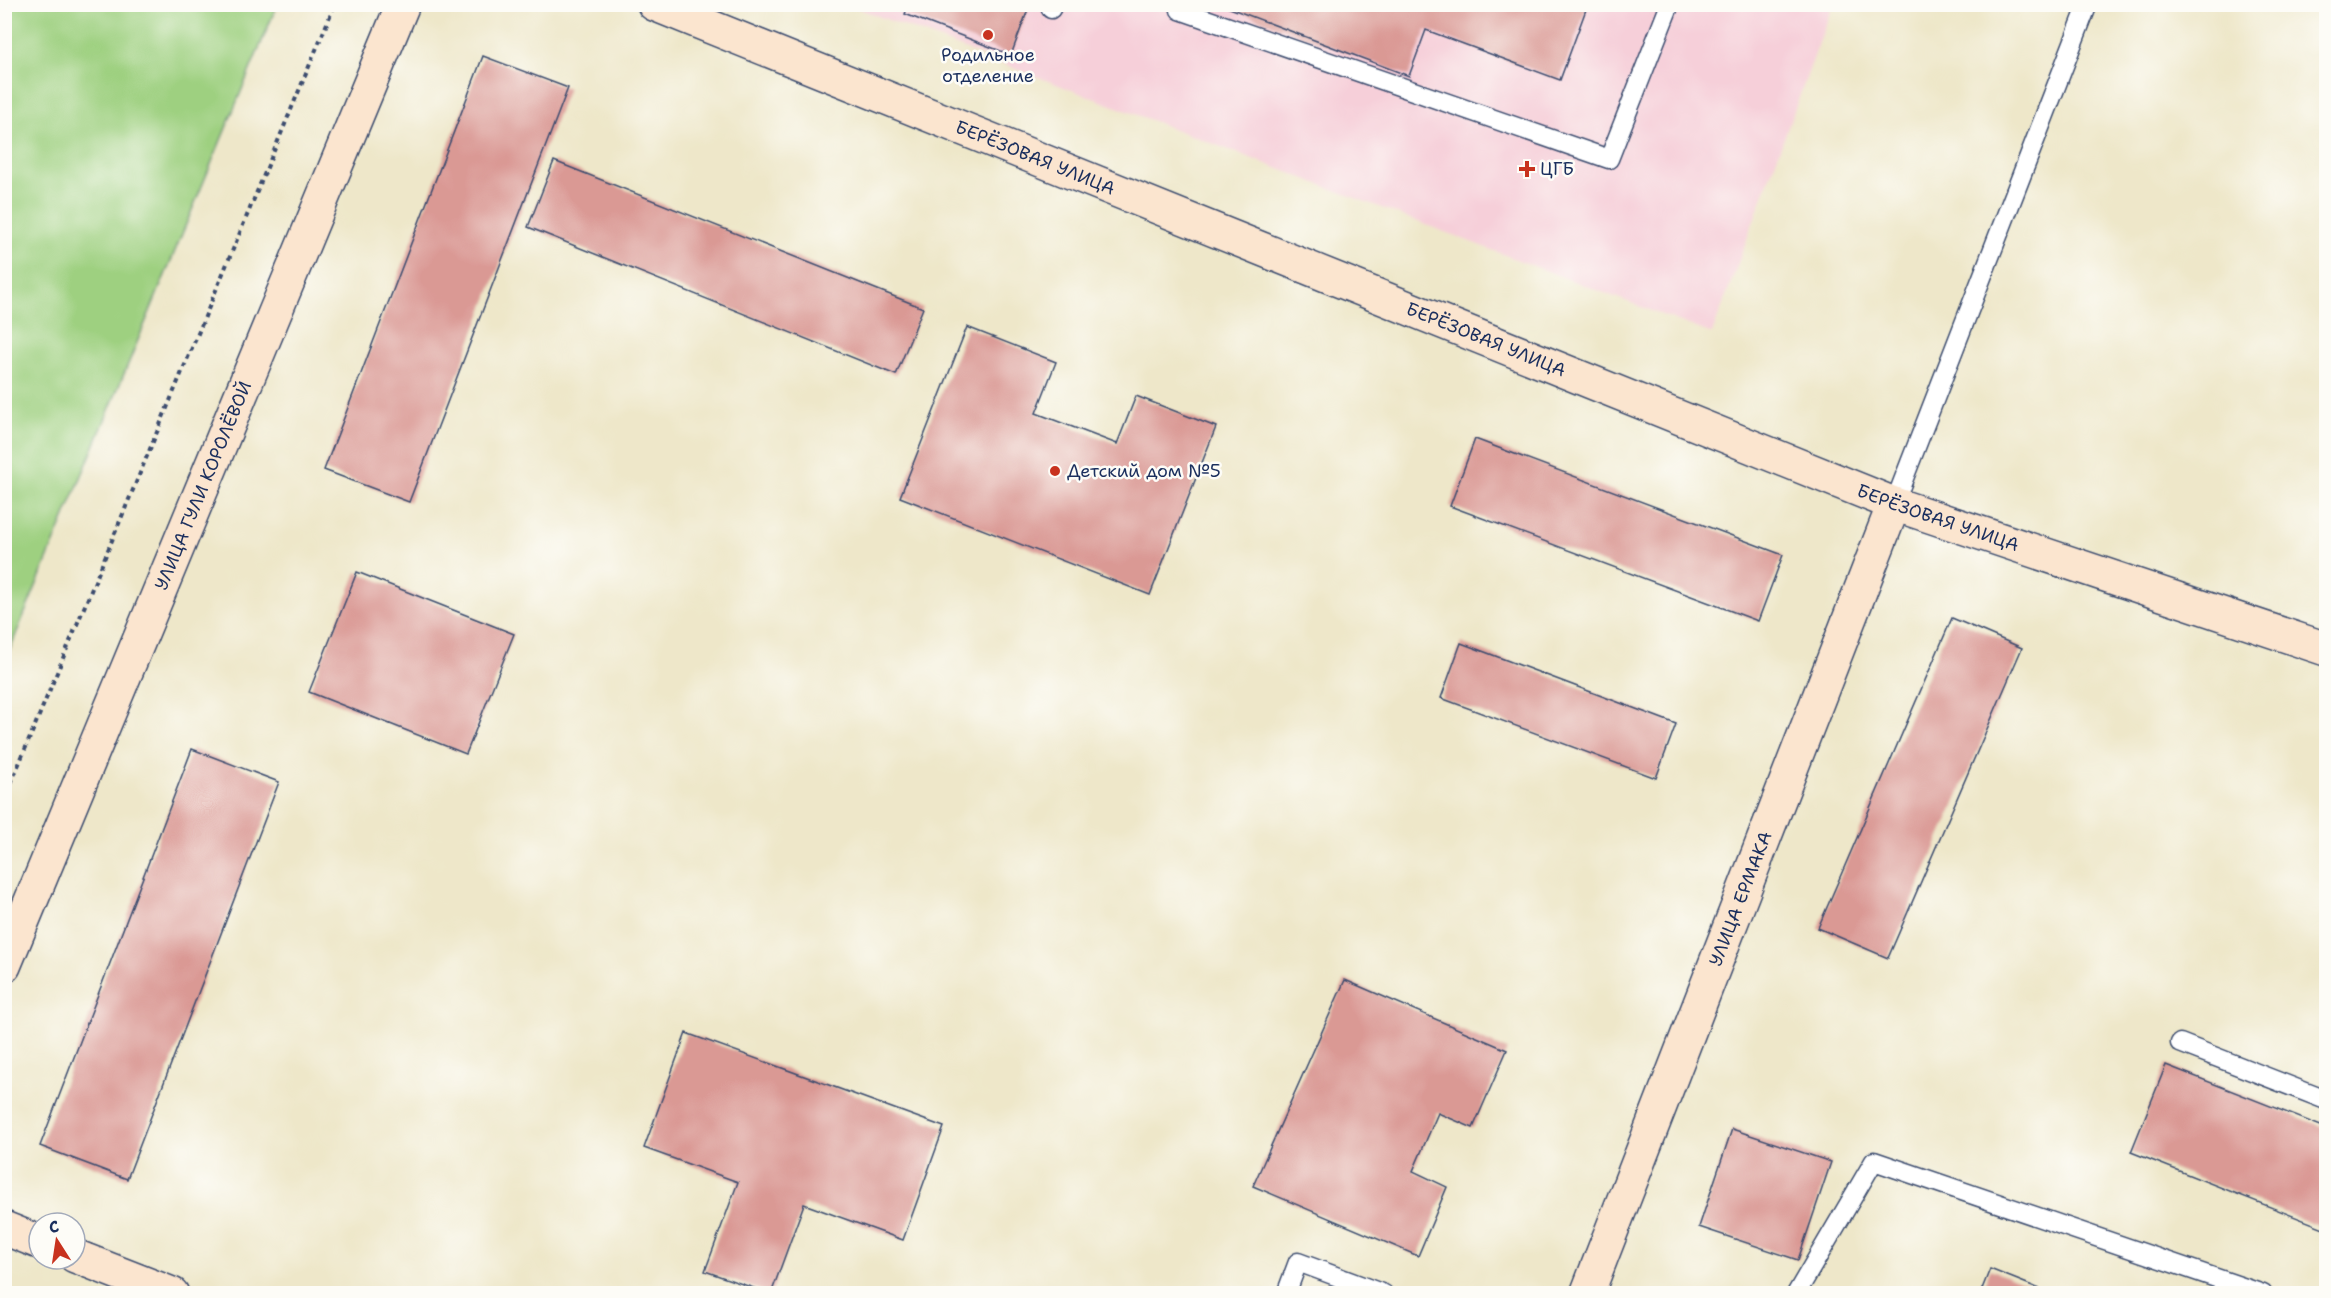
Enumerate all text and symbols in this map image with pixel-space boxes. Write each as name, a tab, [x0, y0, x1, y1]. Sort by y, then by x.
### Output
marker: Родильное отделение	[981, 28, 995, 42]
place label: Родильное отделение	[941, 43, 1035, 88]
street label: БЕРЁЗОВАЯ УЛИЦА	[952, 115, 1119, 201]
place label: ЦГБ	[1540, 157, 1574, 181]
marker: ЦГБ	[1518, 160, 1536, 178]
street label: БЕРЁЗОВАЯ УЛИЦА	[1403, 297, 1569, 382]
street label: УЛИЦА ГУЛИ КОРОЛЁВОЙ	[149, 378, 257, 594]
place label: Детский дом №5	[1067, 459, 1221, 483]
marker: Детский дом №5	[1048, 464, 1062, 478]
street label: БЕРЁЗОВАЯ УЛИЦА	[1853, 478, 2022, 557]
street label: УЛИЦА ЕРМАКА	[1704, 828, 1778, 970]
north arrow	[27, 1211, 87, 1271]
text: С	[47, 1215, 61, 1238]

